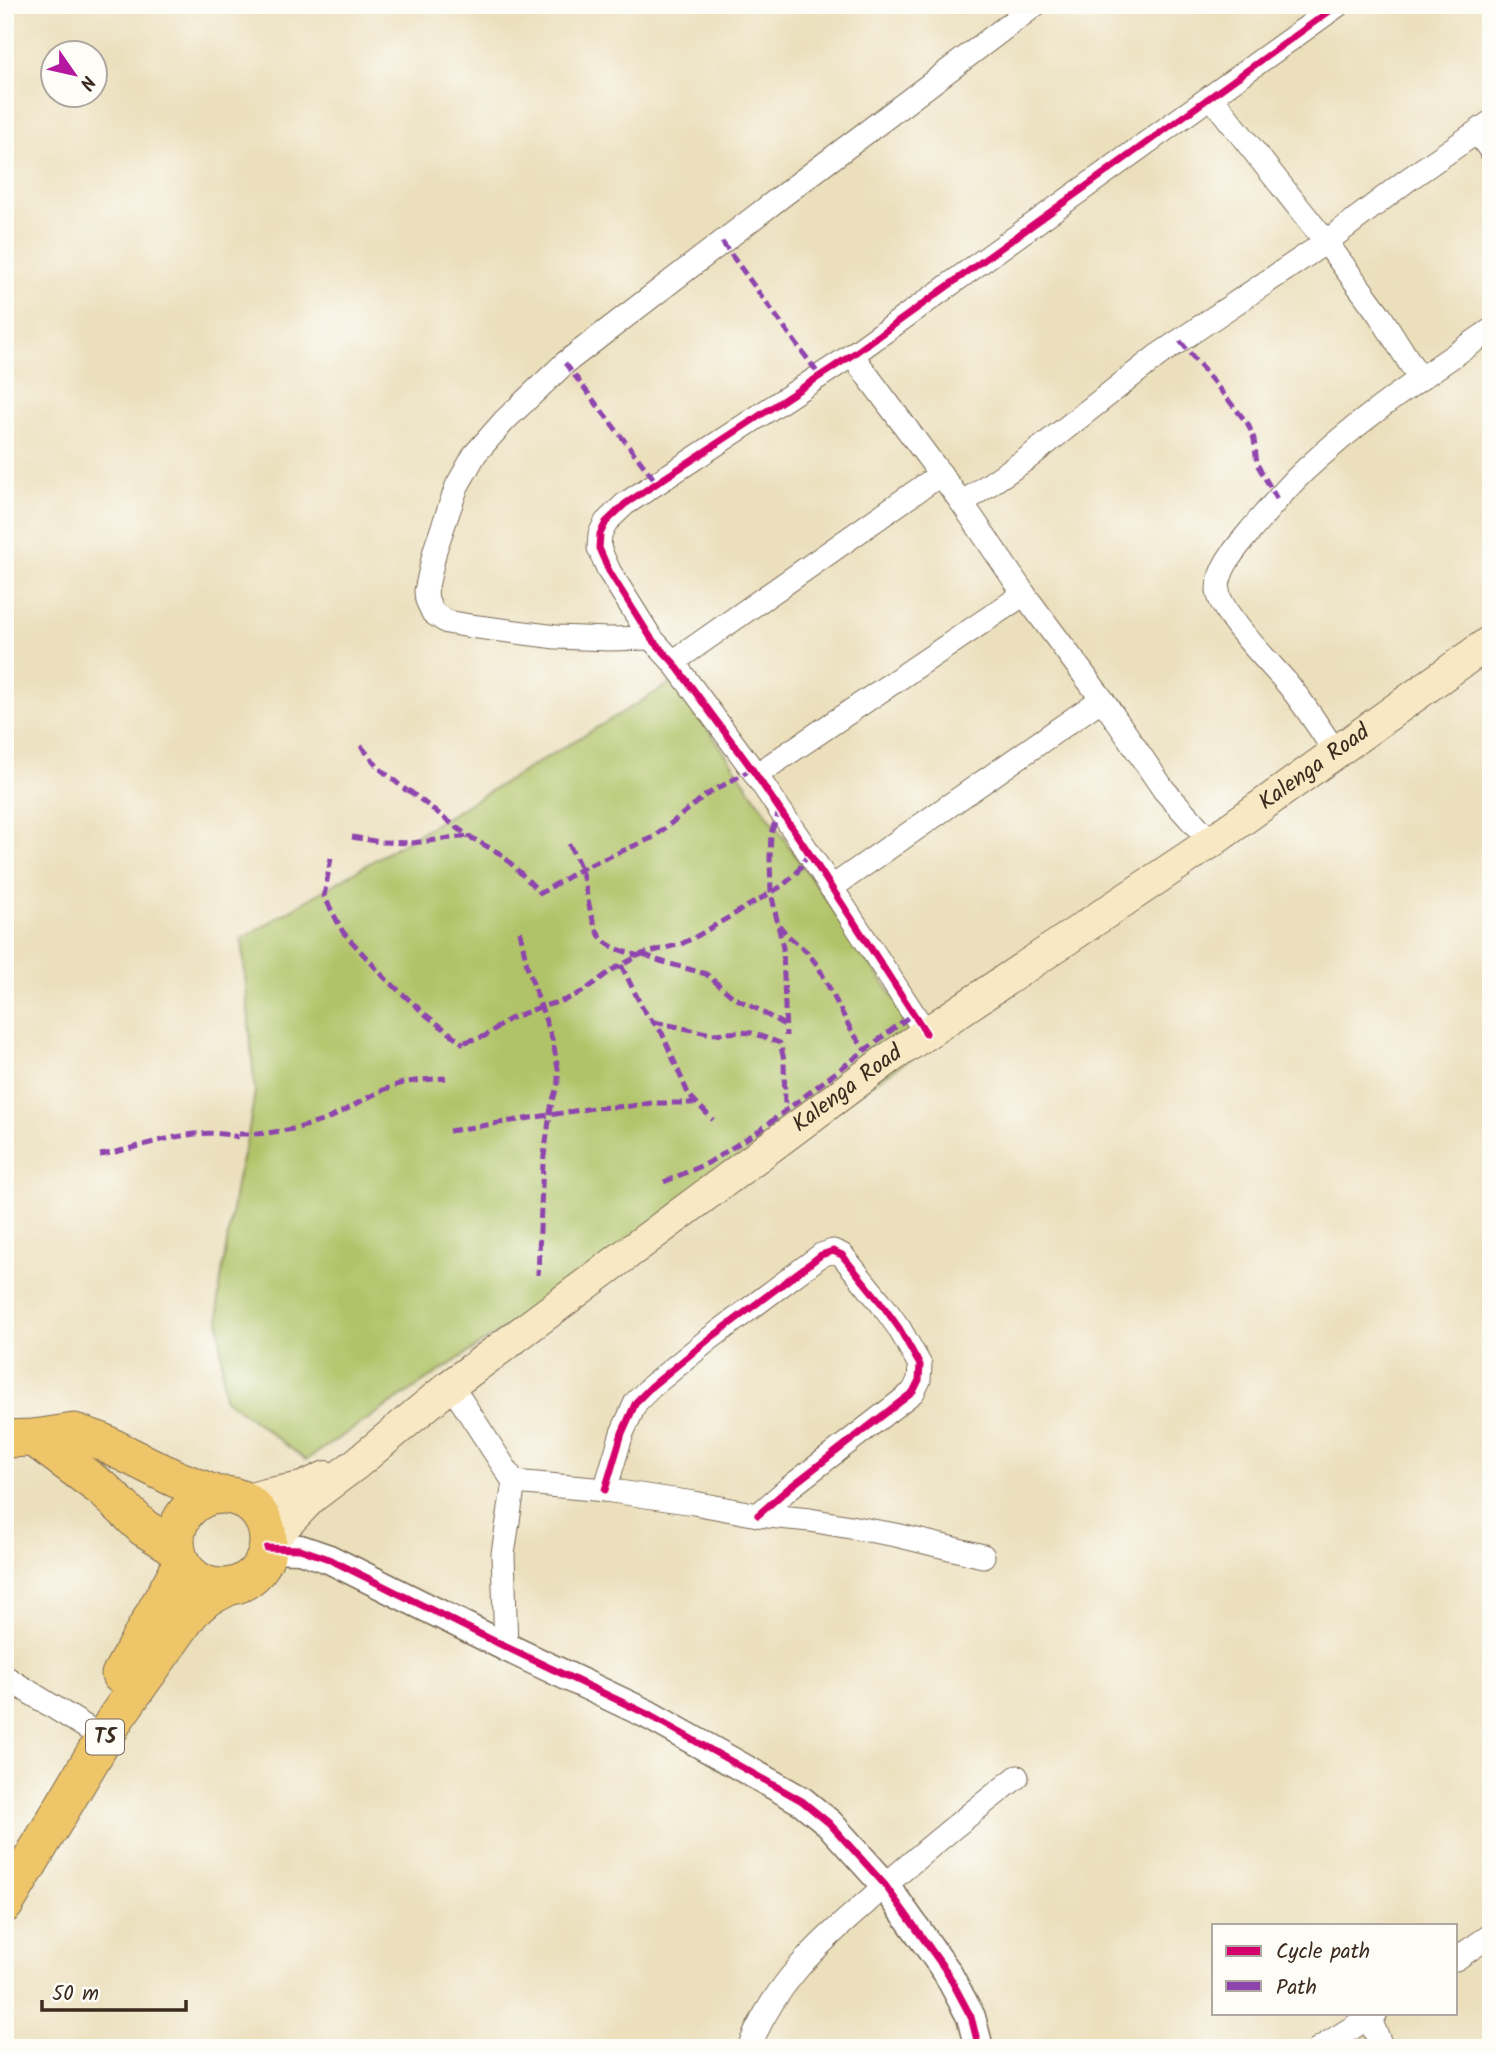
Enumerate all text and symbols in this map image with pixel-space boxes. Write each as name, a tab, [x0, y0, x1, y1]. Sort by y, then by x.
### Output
north arrow	[38, 38, 108, 108]
text: N	[71, 69, 102, 96]
street label: Kalenga Road	[1251, 715, 1378, 820]
street label: Kalenga Road	[785, 1036, 910, 1142]
road number: T5	[86, 1720, 124, 1754]
legend	[1212, 1924, 1458, 2014]
text: Cycle path	[1276, 1936, 1370, 1969]
scale bar	[42, 1969, 186, 2013]
text: Path	[1276, 1972, 1317, 2005]
text: 50 m	[52, 1978, 99, 2011]

